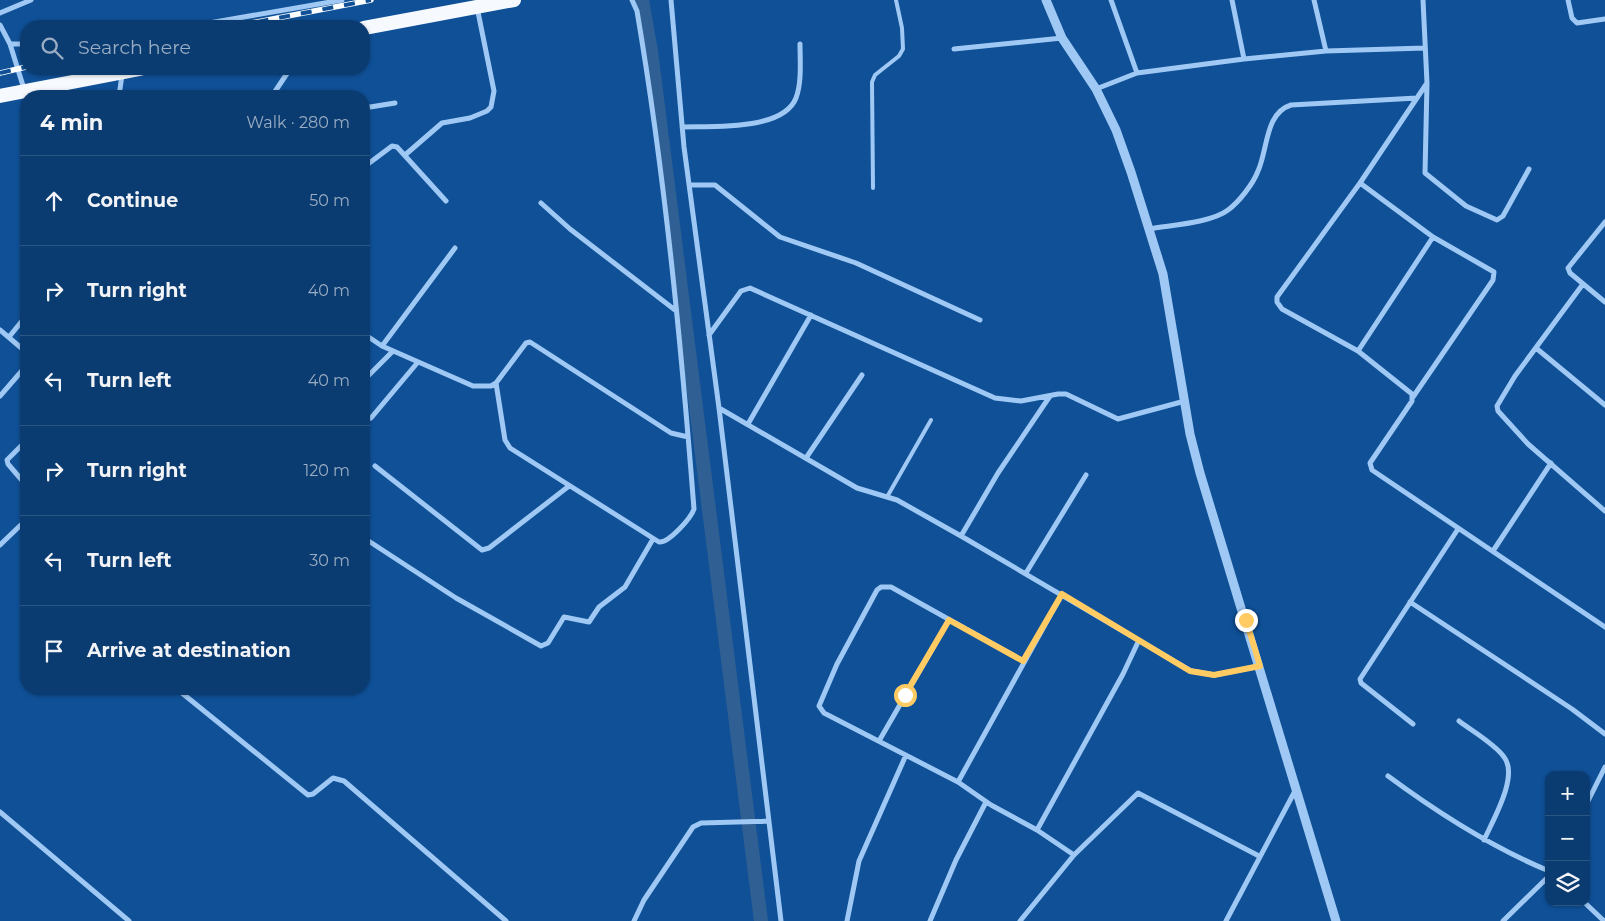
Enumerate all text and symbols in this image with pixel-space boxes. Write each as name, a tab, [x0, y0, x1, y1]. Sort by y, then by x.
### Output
search box	[20, 20, 370, 75]
icon: search	[38, 34, 66, 62]
text: Search here	[78, 36, 191, 59]
text: 4 min	[40, 110, 103, 135]
text: Walk · 280 m	[246, 113, 350, 132]
icon: ahead	[40, 187, 68, 215]
text: Continue	[87, 189, 178, 212]
text: 50 m	[309, 191, 350, 210]
icon: right	[40, 277, 68, 305]
text: Turn right	[87, 279, 187, 302]
text: 40 m	[308, 281, 350, 300]
icon: left	[40, 367, 68, 395]
text: Turn left	[87, 369, 172, 392]
text: 40 m	[308, 371, 350, 390]
icon: right	[40, 457, 68, 485]
text: Turn right	[87, 459, 187, 482]
text: 120 m	[303, 461, 350, 480]
icon: left	[40, 547, 68, 575]
text: Turn left	[87, 549, 172, 572]
text: 30 m	[309, 551, 350, 570]
route end	[1235, 609, 1258, 632]
icon: arrive	[40, 637, 68, 665]
text: Arrive at destination	[87, 639, 291, 662]
route start	[894, 684, 917, 707]
map controls	[1545, 771, 1590, 906]
button: +	[1545, 771, 1590, 816]
button: −	[1545, 816, 1590, 861]
button: layers	[1545, 861, 1590, 906]

